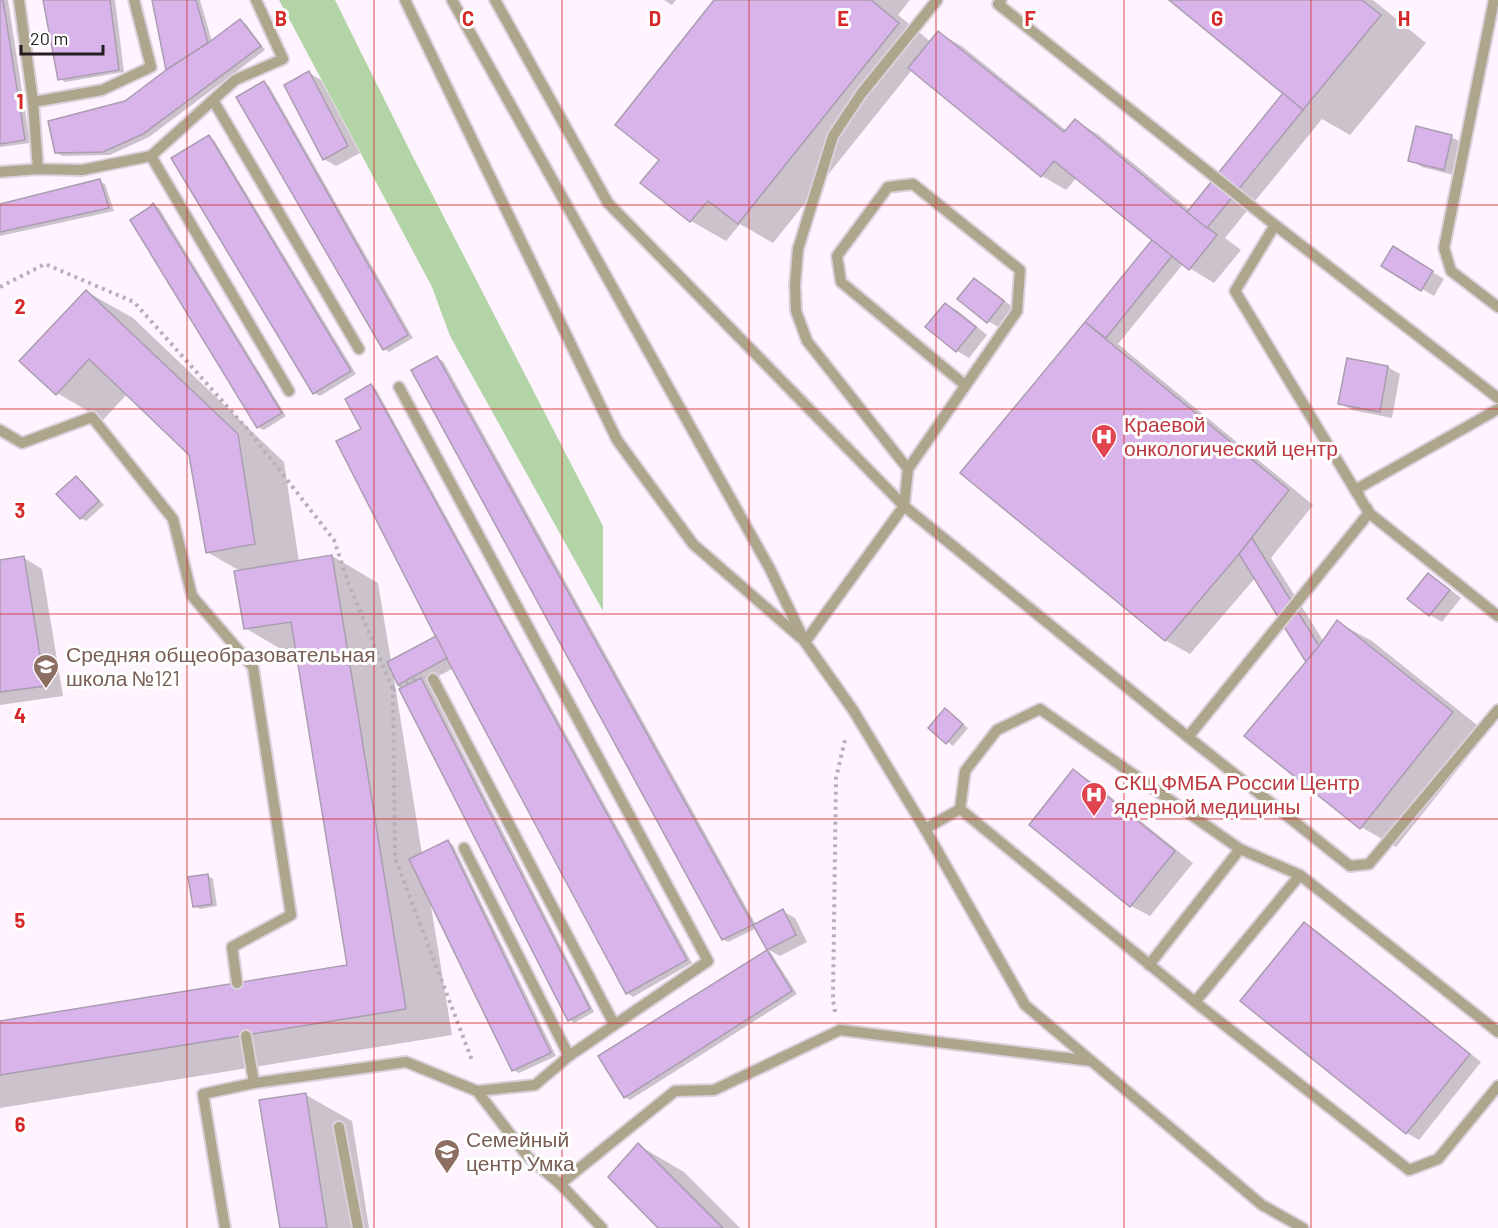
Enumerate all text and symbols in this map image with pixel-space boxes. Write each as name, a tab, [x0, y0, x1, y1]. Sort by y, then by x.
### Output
text: B	[275, 6, 287, 30]
text: C	[462, 6, 474, 30]
text: D	[649, 6, 661, 30]
text: E	[837, 6, 849, 30]
text: F	[1024, 6, 1036, 30]
text: G	[1211, 6, 1223, 30]
text: H	[1398, 6, 1410, 30]
scale bar	[21, 18, 104, 56]
text: 20 m	[30, 27, 68, 49]
text: 1	[16, 89, 24, 113]
text: 2	[14, 294, 26, 318]
place label: Краевой онкологический центр	[1124, 411, 1338, 460]
hospital icon: Краевой онкологический центр	[1089, 422, 1119, 460]
text: 3	[15, 498, 25, 522]
place label: Средняя общеобразовательная школа №121	[66, 641, 376, 690]
school or university icon: Средняя общеобразовательная школа №121	[31, 652, 61, 690]
text: 4	[14, 703, 26, 727]
place label: СКЦ ФМБА России Центр ядерной медицины	[1114, 769, 1360, 818]
hospital icon: СКЦ ФМБА России Центр ядерной медицины	[1079, 780, 1109, 818]
text: 5	[15, 908, 26, 932]
text: 6	[15, 1112, 26, 1136]
place label: Семейный центр Умка	[466, 1126, 575, 1175]
school or university icon: Семейный центр Умка	[432, 1137, 462, 1175]

